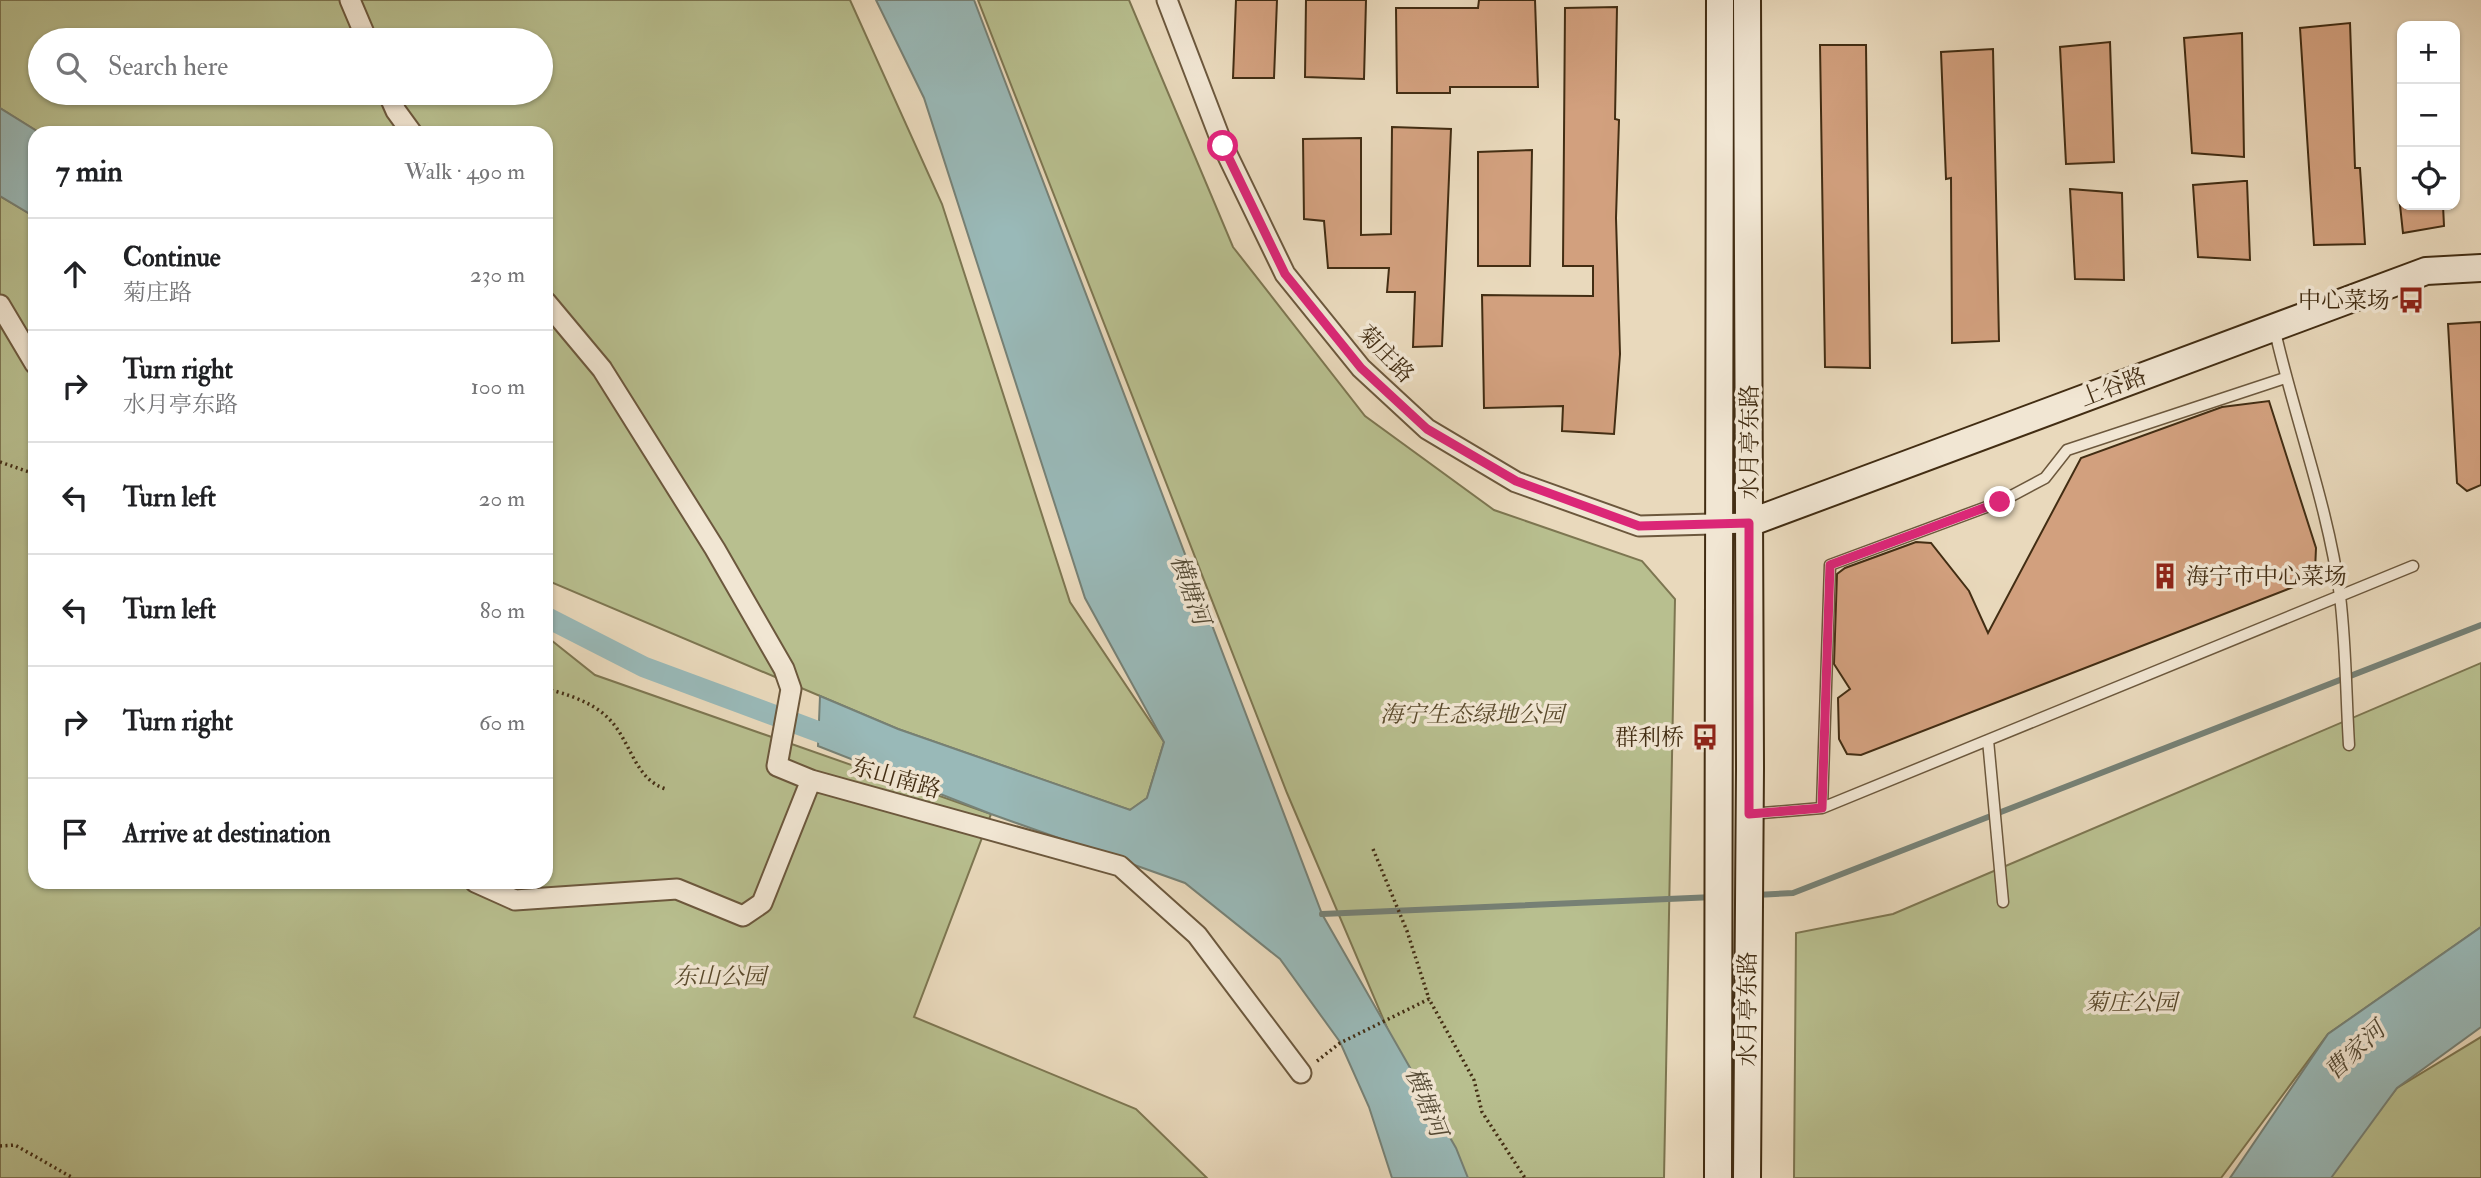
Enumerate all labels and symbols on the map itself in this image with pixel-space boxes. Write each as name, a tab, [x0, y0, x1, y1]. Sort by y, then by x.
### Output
route start	[1207, 130, 1238, 161]
bus stop icon: 中心菜场	[2396, 285, 2426, 315]
place label: 中心菜场	[2298, 286, 2390, 315]
street label: 菊庄路	[1352, 319, 1420, 389]
street label: 上谷路	[2076, 361, 2150, 413]
street label: 水月亭东路	[1735, 385, 1764, 500]
route end	[1984, 486, 2015, 517]
water label: 横塘河	[1163, 551, 1218, 633]
building icon: 海宁市中心菜场	[2150, 561, 2180, 591]
place label: 海宁市中心菜场	[2186, 562, 2347, 591]
park label: 海宁生态绿地公园	[1380, 700, 1568, 729]
bus stop icon: 群利桥	[1690, 722, 1720, 752]
place label: 群利桥	[1615, 723, 1684, 752]
street label: 东山南路	[848, 751, 944, 805]
street label: 水月亭东路	[1733, 952, 1762, 1067]
park label: 东山公园	[674, 962, 770, 991]
park label: 菊庄公园	[2085, 988, 2181, 1017]
water label: 曹家河	[2318, 1012, 2395, 1087]
water label: 横塘河	[1398, 1063, 1455, 1145]

